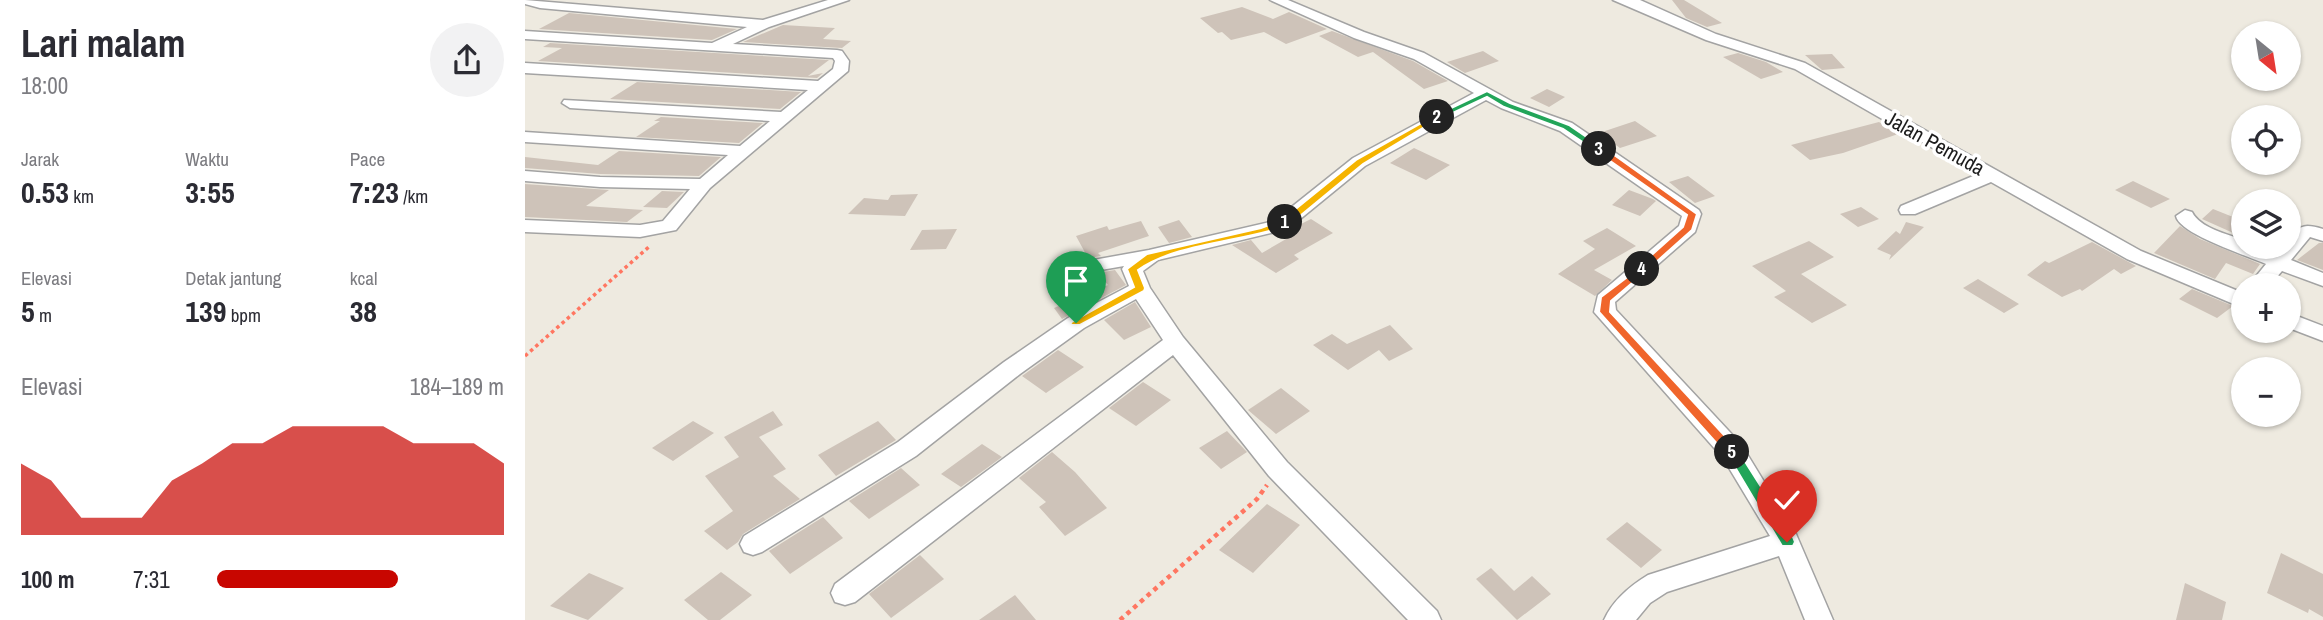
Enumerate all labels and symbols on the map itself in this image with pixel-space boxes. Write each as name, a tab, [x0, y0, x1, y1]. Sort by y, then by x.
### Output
north arrow	[2231, 21, 2301, 91]
pin: 2	[1419, 100, 1455, 134]
street label: Jalan Pemuda	[1880, 104, 1991, 183]
pin: 3	[1581, 132, 1617, 166]
pin: 1	[1267, 204, 1303, 240]
pin	[1046, 251, 1106, 323]
pin: 4	[1625, 252, 1659, 286]
pin: 5	[1715, 434, 1749, 470]
pin	[1757, 470, 1817, 542]

